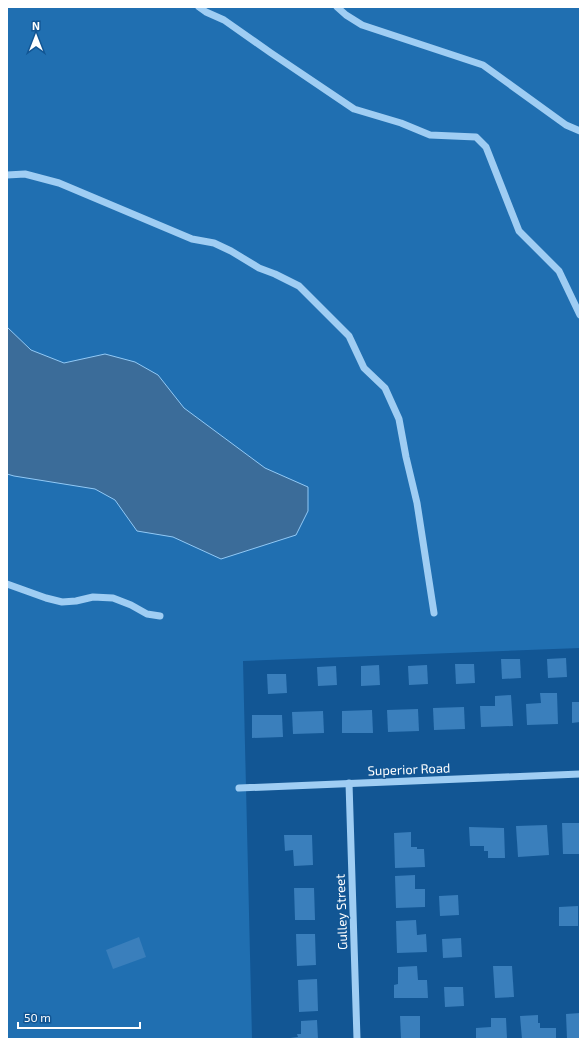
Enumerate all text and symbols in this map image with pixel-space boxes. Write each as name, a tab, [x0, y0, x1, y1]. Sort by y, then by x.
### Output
north arrow	[16, 16, 56, 56]
text: N	[32, 19, 40, 32]
street label: Superior Road	[367, 760, 451, 778]
street label: Gulley Street	[332, 874, 350, 950]
scale bar	[18, 1004, 140, 1030]
text: 50 m	[24, 1010, 51, 1024]

